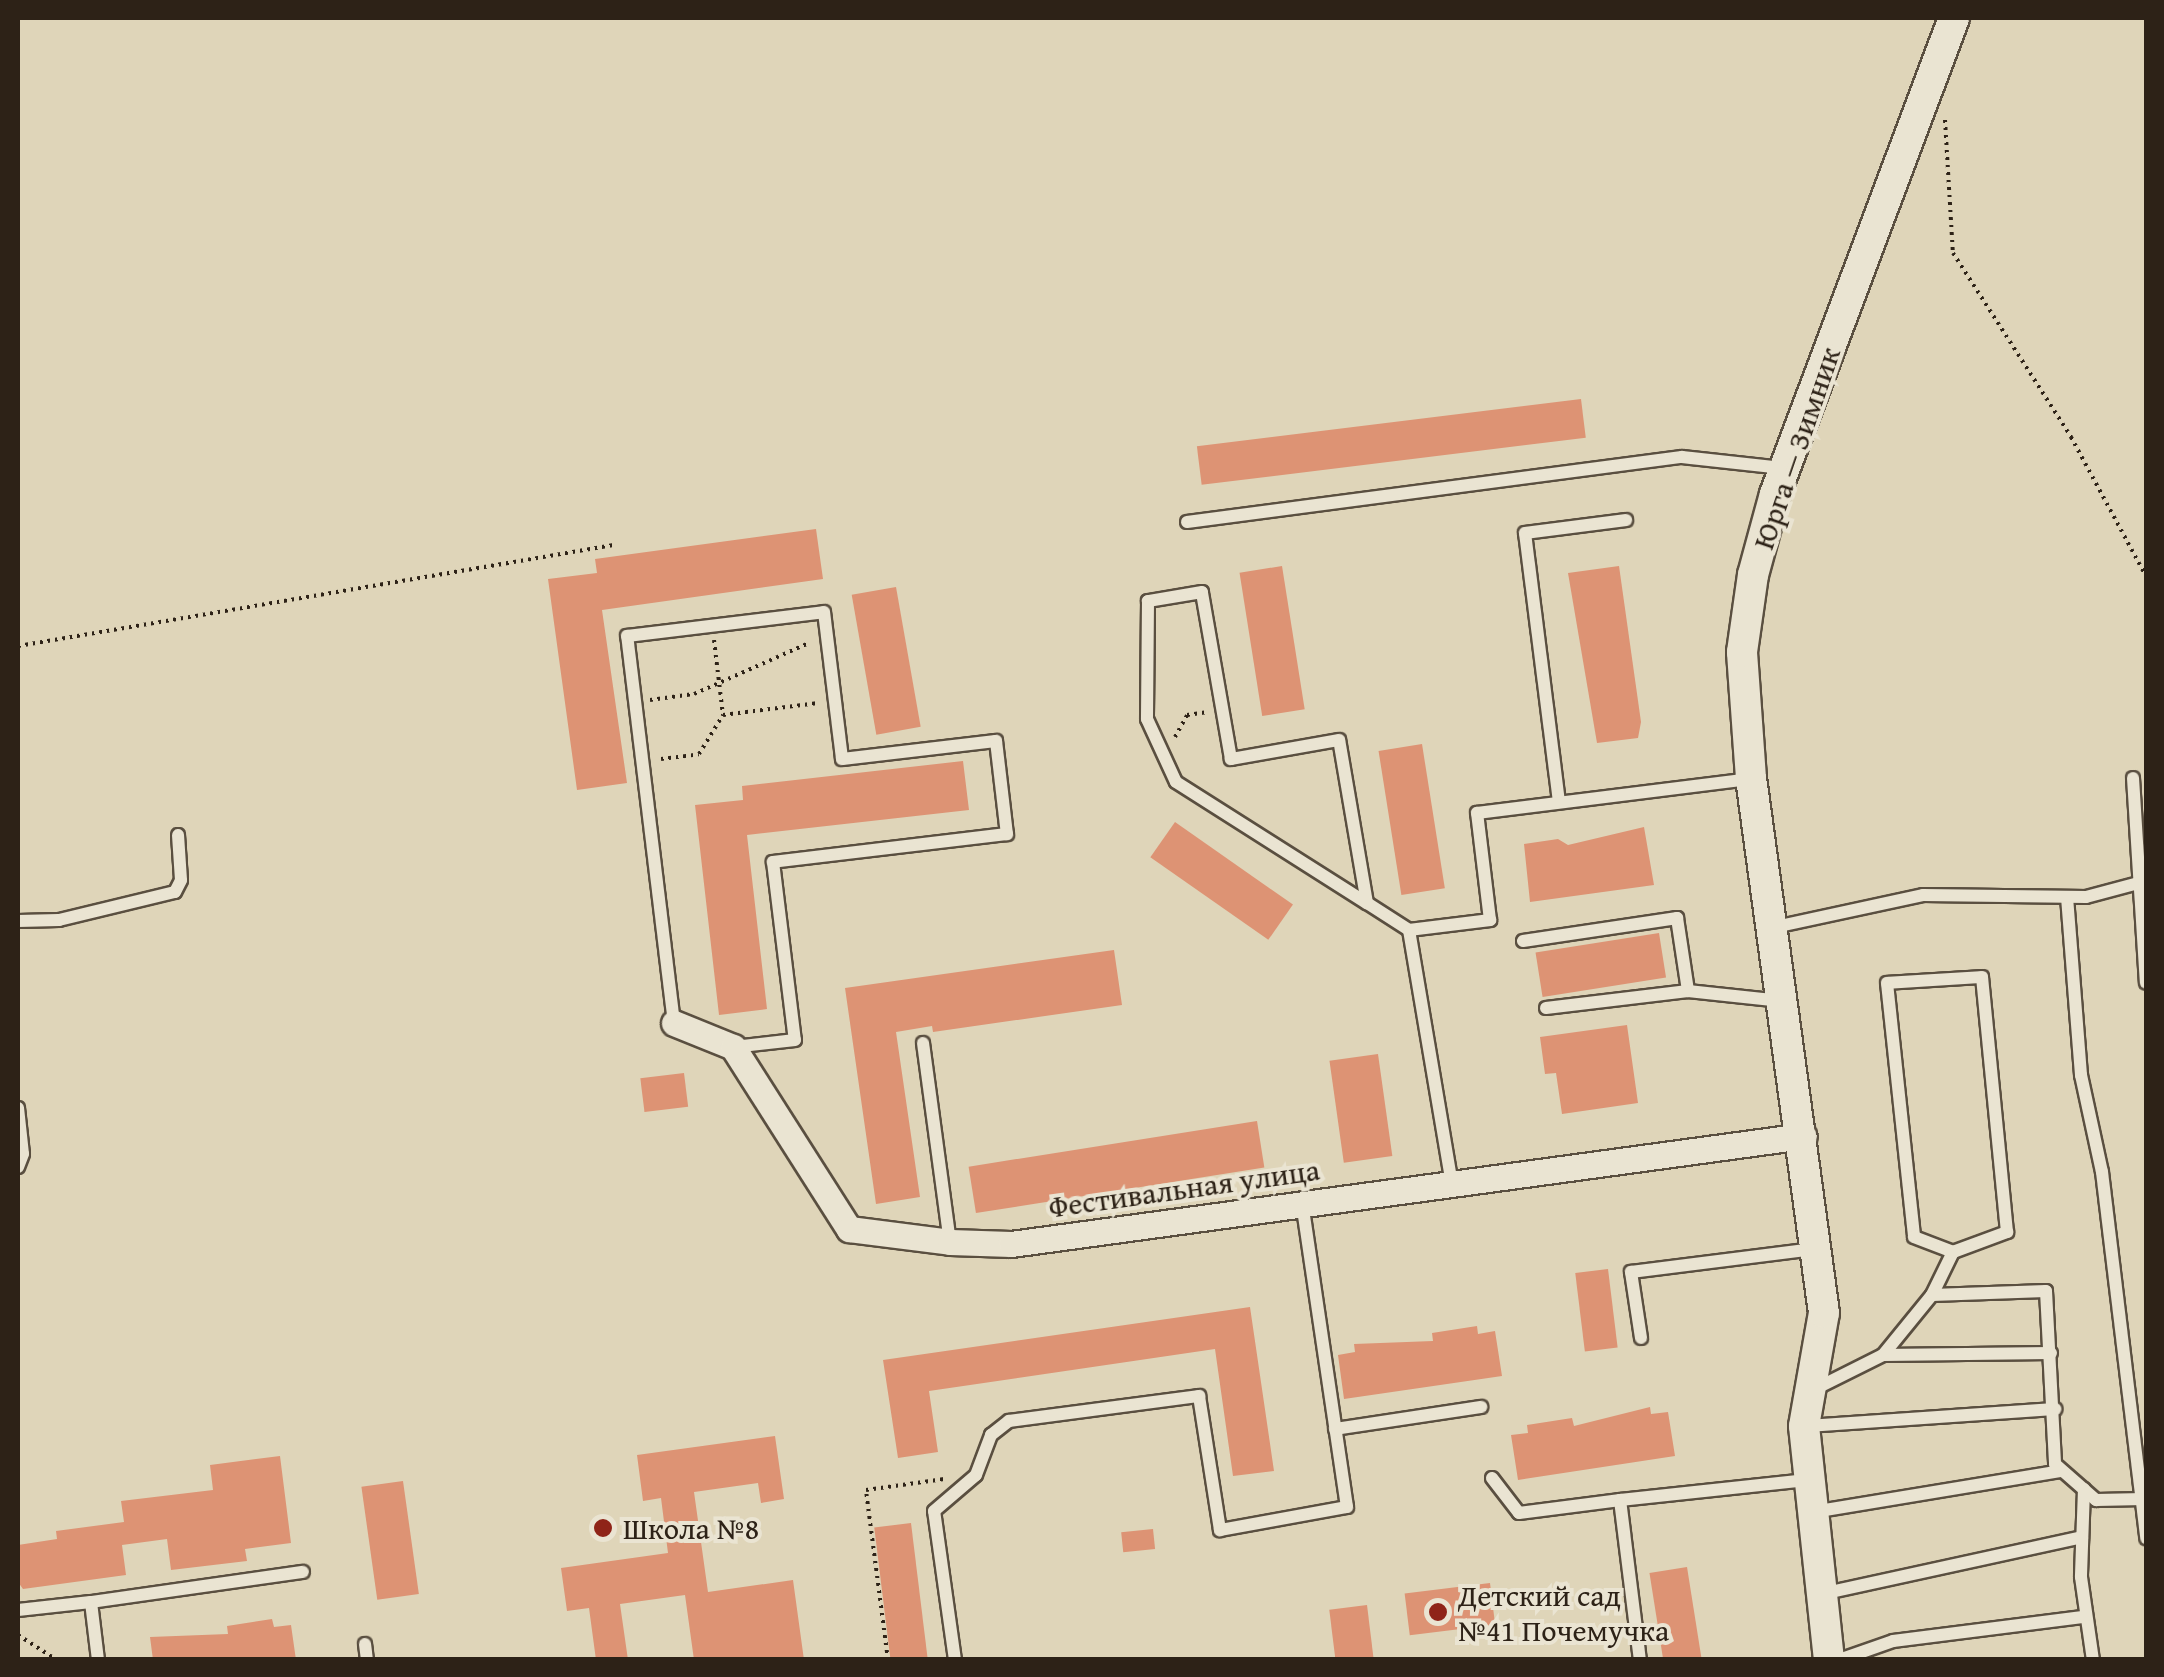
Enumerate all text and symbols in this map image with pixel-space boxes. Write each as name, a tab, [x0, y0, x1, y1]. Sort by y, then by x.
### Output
street label: Юрга — Зимник	[1745, 342, 1847, 554]
street label: Фестивальная улица	[1046, 1151, 1322, 1225]
place label: Школа №8	[623, 1510, 759, 1546]
marker: Школа №8	[592, 1517, 614, 1539]
place label: Детский сад №41 Почемучка	[1458, 1577, 1669, 1648]
marker: Детский сад №41 Почемучка	[1427, 1601, 1449, 1623]

